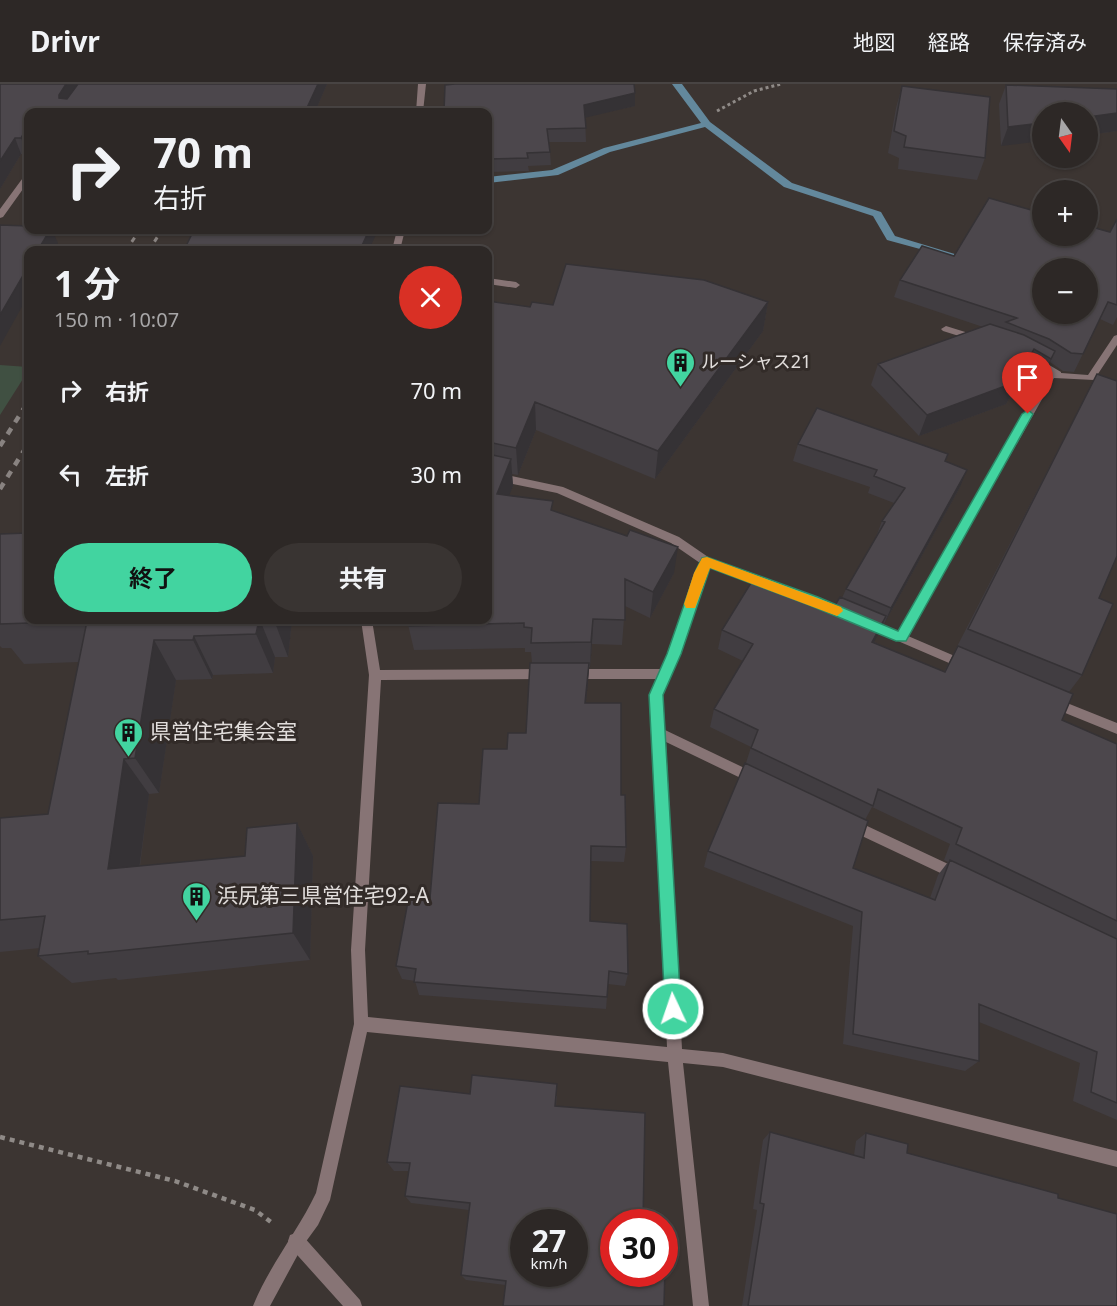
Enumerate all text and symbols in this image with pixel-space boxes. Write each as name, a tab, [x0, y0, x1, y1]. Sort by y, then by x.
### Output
text: Drivr	[30, 22, 100, 60]
text: 地図	[853, 28, 895, 56]
text: 経路	[928, 28, 970, 56]
text: 保存済み	[1003, 28, 1087, 56]
north arrow	[1032, 102, 1098, 168]
map controls	[1032, 102, 1098, 324]
text: 70 m	[153, 123, 253, 180]
icon: right	[54, 132, 132, 210]
text: 右折	[153, 179, 207, 216]
button: +	[1032, 180, 1098, 246]
button: −	[1032, 258, 1098, 324]
text: 1 分	[54, 259, 120, 308]
button: close	[399, 266, 462, 329]
text: 150 m · 10:07	[54, 306, 179, 333]
building icon: ルーシャス21	[664, 346, 696, 388]
place label: ルーシャス21	[701, 349, 811, 373]
pin	[1002, 352, 1053, 414]
icon: arrive	[1011, 361, 1044, 394]
icon: right	[54, 374, 87, 407]
text: 70 m	[411, 375, 462, 405]
text: 右折	[105, 376, 149, 406]
icon: left	[54, 458, 87, 491]
text: 30 m	[411, 459, 462, 489]
text: 左折	[105, 460, 149, 490]
button: 終了	[54, 543, 252, 612]
button: 共有	[264, 543, 462, 612]
building icon: 県営住宅集会室	[113, 716, 145, 758]
place label: 県営住宅集会室	[150, 717, 297, 745]
building icon: 浜尻第三県営住宅92-A	[180, 880, 212, 922]
place label: 浜尻第三県営住宅92-A	[217, 881, 430, 909]
position arrow	[641, 977, 705, 1041]
speed limit sign: 30	[600, 1209, 678, 1287]
text: 27	[532, 1220, 566, 1261]
text: km/h	[531, 1253, 567, 1273]

